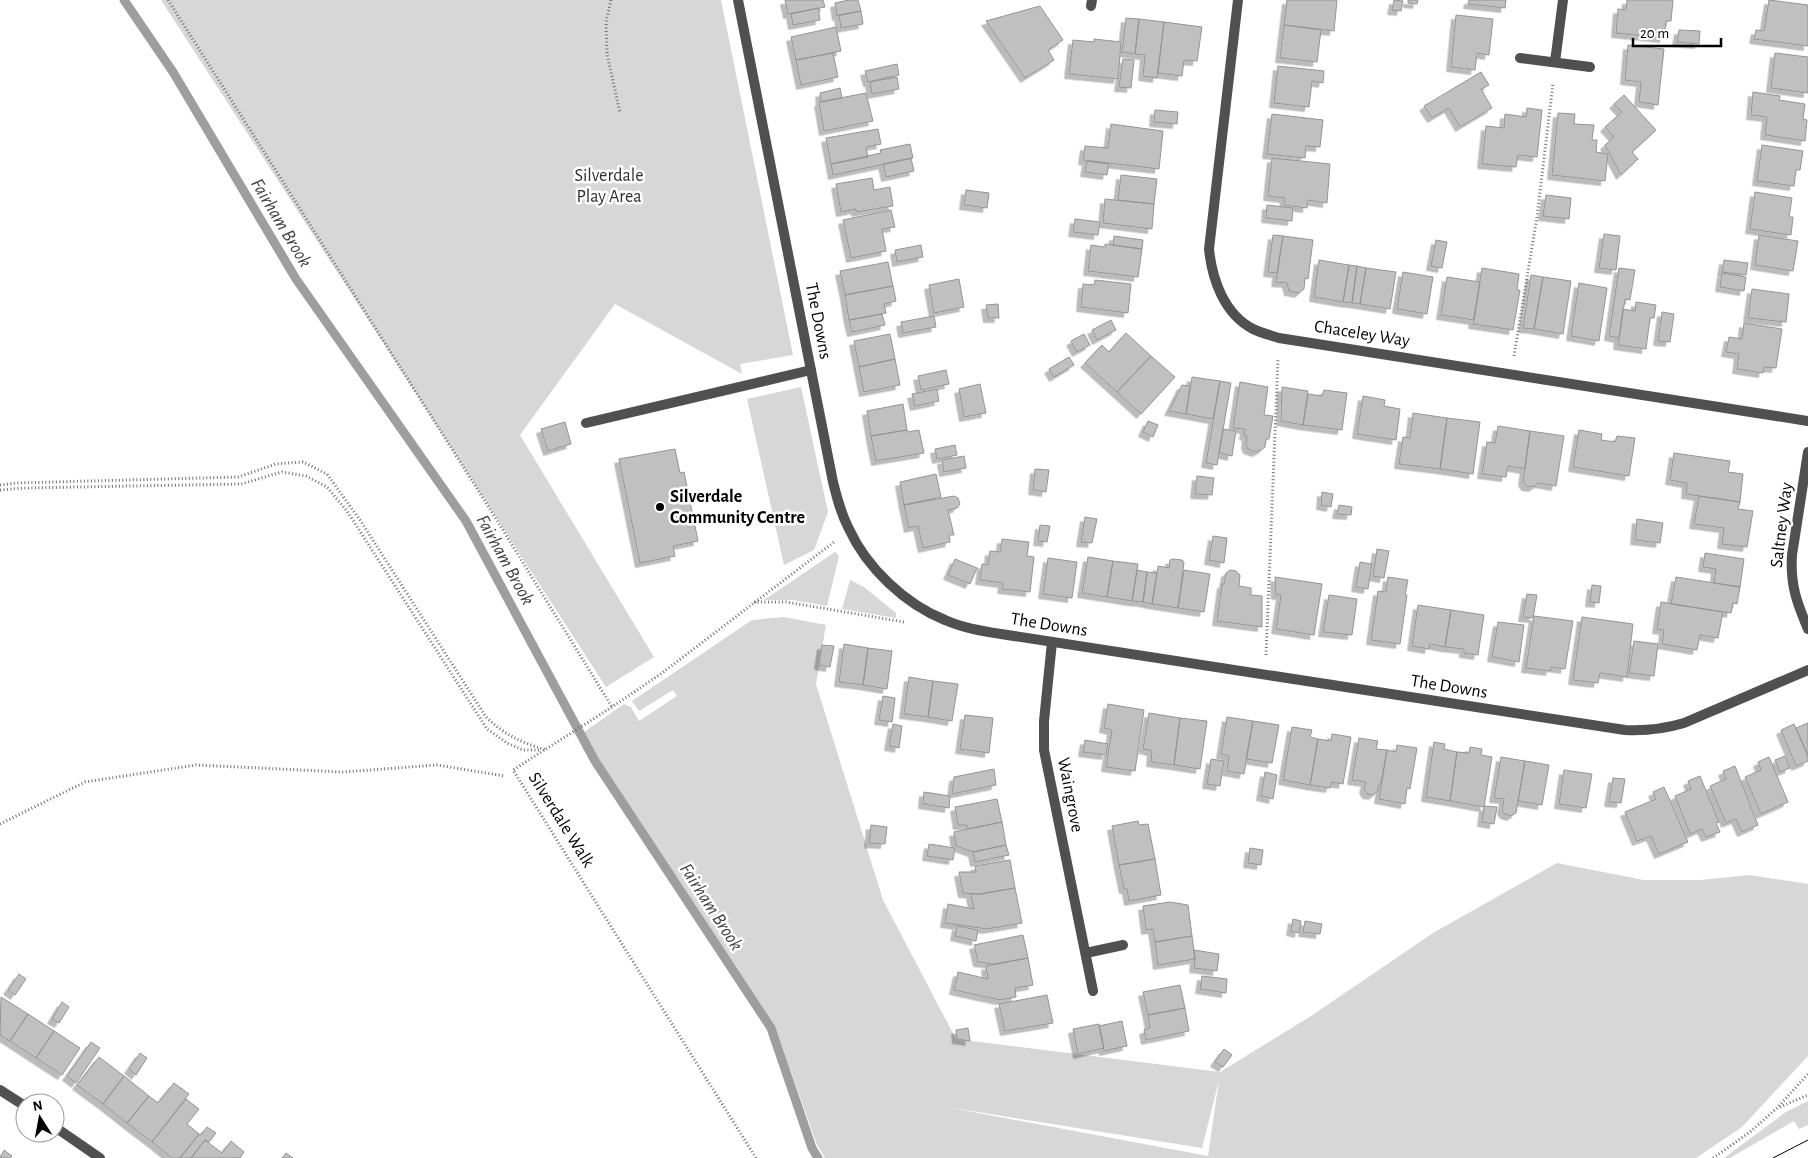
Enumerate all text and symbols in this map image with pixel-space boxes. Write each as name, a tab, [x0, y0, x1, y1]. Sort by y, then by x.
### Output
scale bar	[1633, 15, 1720, 47]
text: 20 m	[1640, 26, 1669, 41]
park label: Silverdale Play Area	[574, 167, 644, 206]
water label: Fairham Brook	[247, 175, 315, 271]
street label: The Downs	[802, 281, 834, 361]
street label: Chaceley Way	[1313, 318, 1411, 350]
street label: Saltney Way	[1768, 481, 1796, 569]
place label: Silverdale Community Centre	[670, 488, 805, 527]
marker: Silverdale Community Centre	[654, 501, 666, 513]
water label: Fairham Brook	[473, 512, 538, 608]
street label: The Downs	[1009, 610, 1089, 640]
street label: The Downs	[1409, 672, 1489, 702]
street label: Waingrove	[1054, 756, 1086, 834]
street label: Silverdale Walk	[525, 769, 598, 871]
water label: Fairham Brook	[676, 860, 746, 954]
north arrow	[15, 1093, 65, 1143]
text: N	[32, 1098, 44, 1114]

